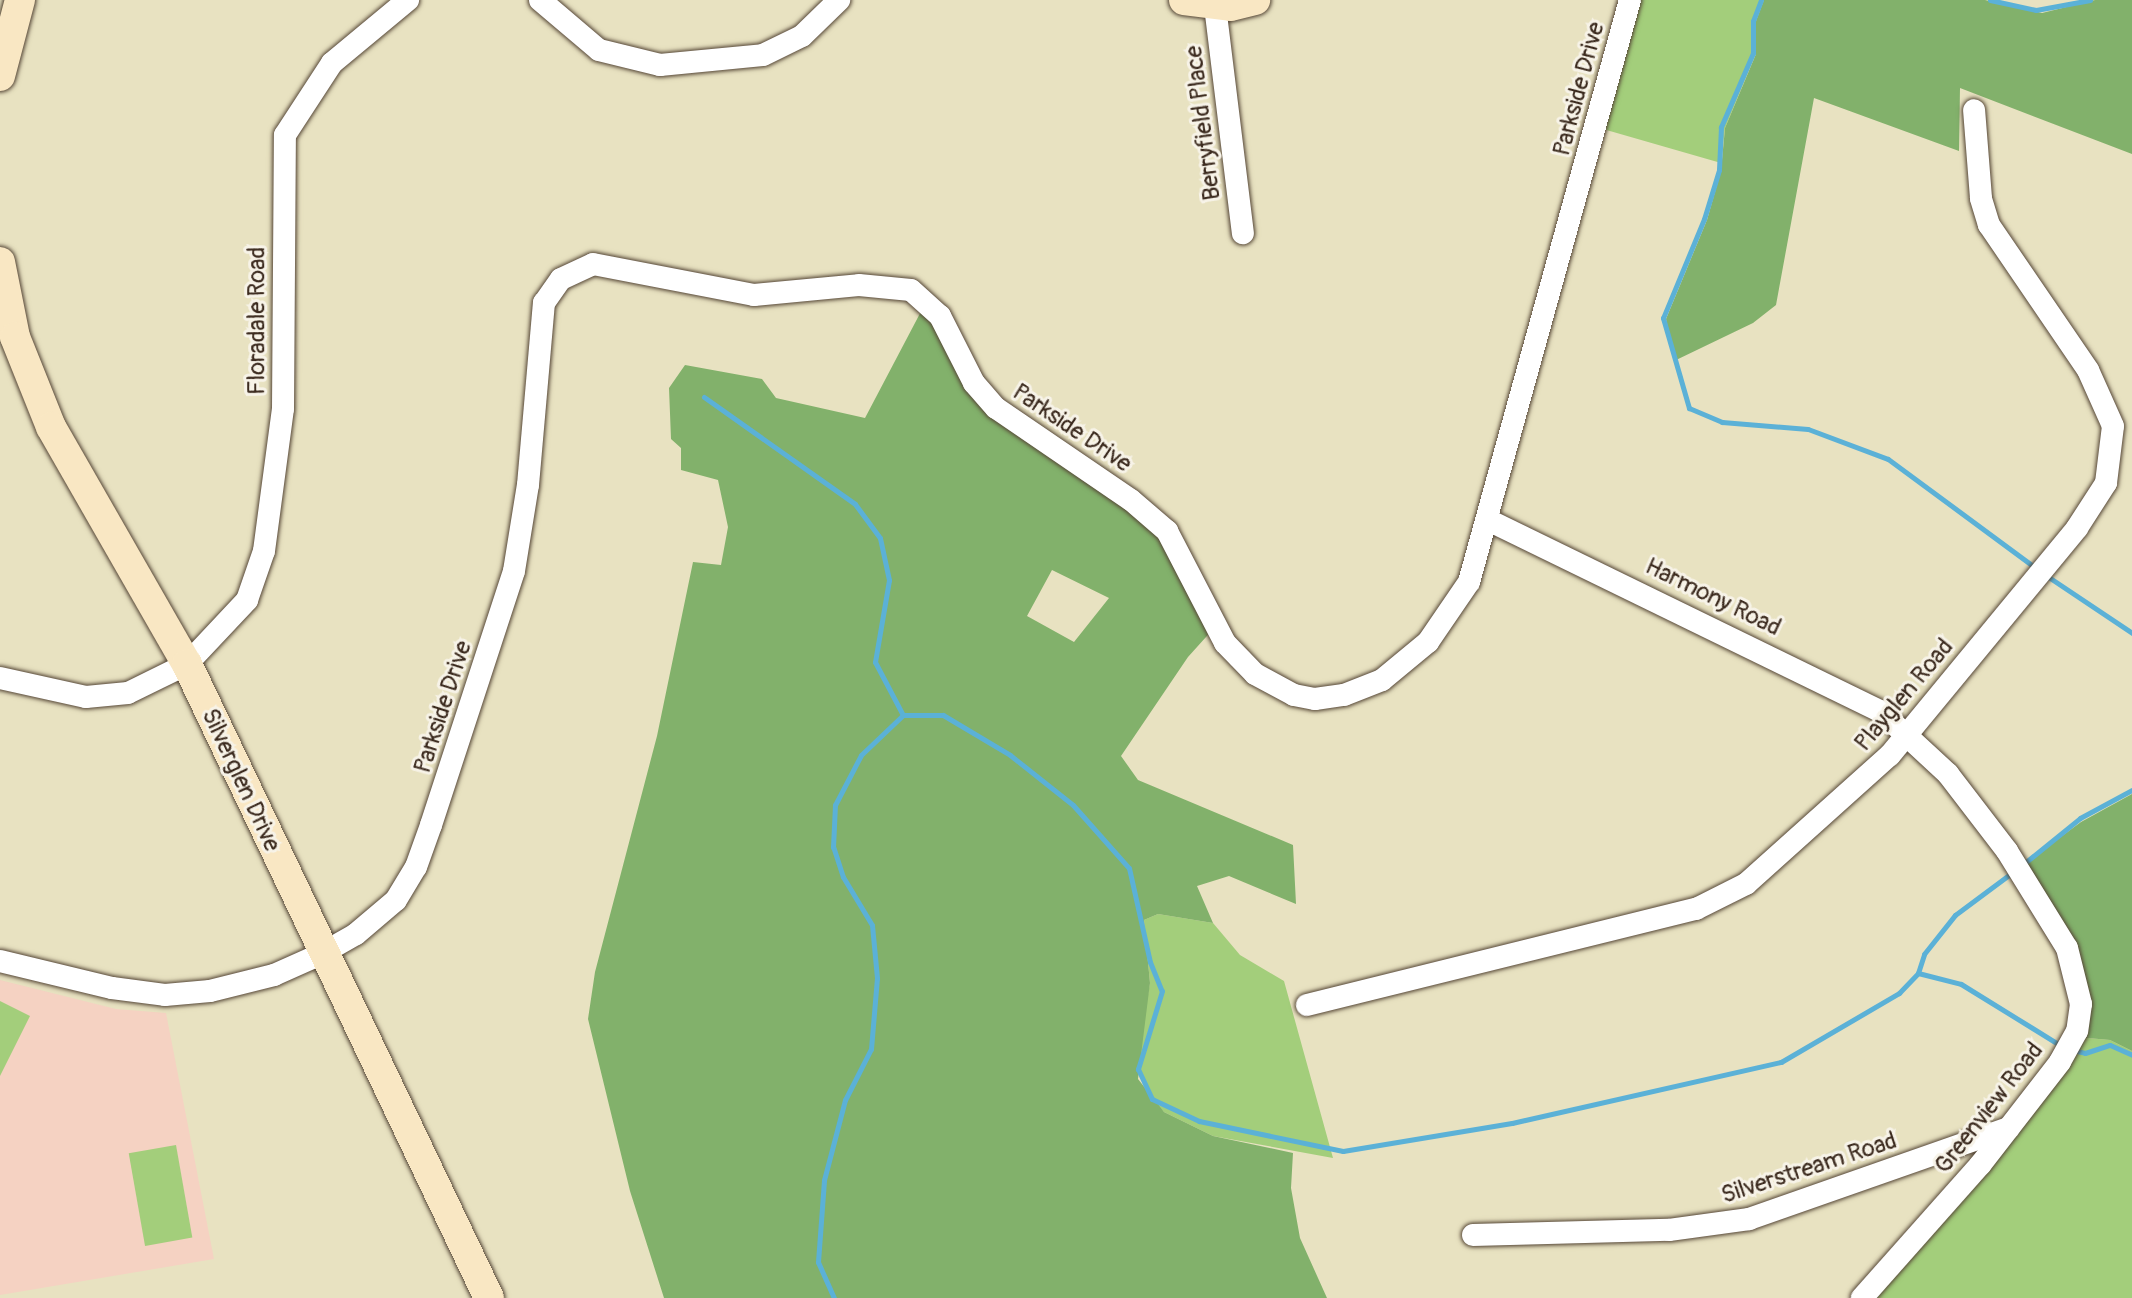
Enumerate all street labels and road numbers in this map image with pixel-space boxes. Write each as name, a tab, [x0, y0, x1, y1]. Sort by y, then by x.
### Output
street label: Parkside Drive	[1547, 19, 1611, 159]
street label: Berryfield Place	[1179, 44, 1227, 202]
street label: Floradale Road	[243, 247, 271, 395]
street label: Parkside Drive	[1007, 378, 1137, 478]
street label: Harmony Road	[1641, 552, 1785, 642]
street label: Playglen Road	[1849, 633, 1959, 757]
street label: Parkside Drive	[408, 637, 478, 777]
street label: Silverglen Drive	[195, 704, 287, 856]
street label: Greenview Road	[1929, 1037, 2049, 1179]
street label: Silverstream Road	[1718, 1126, 1900, 1210]

